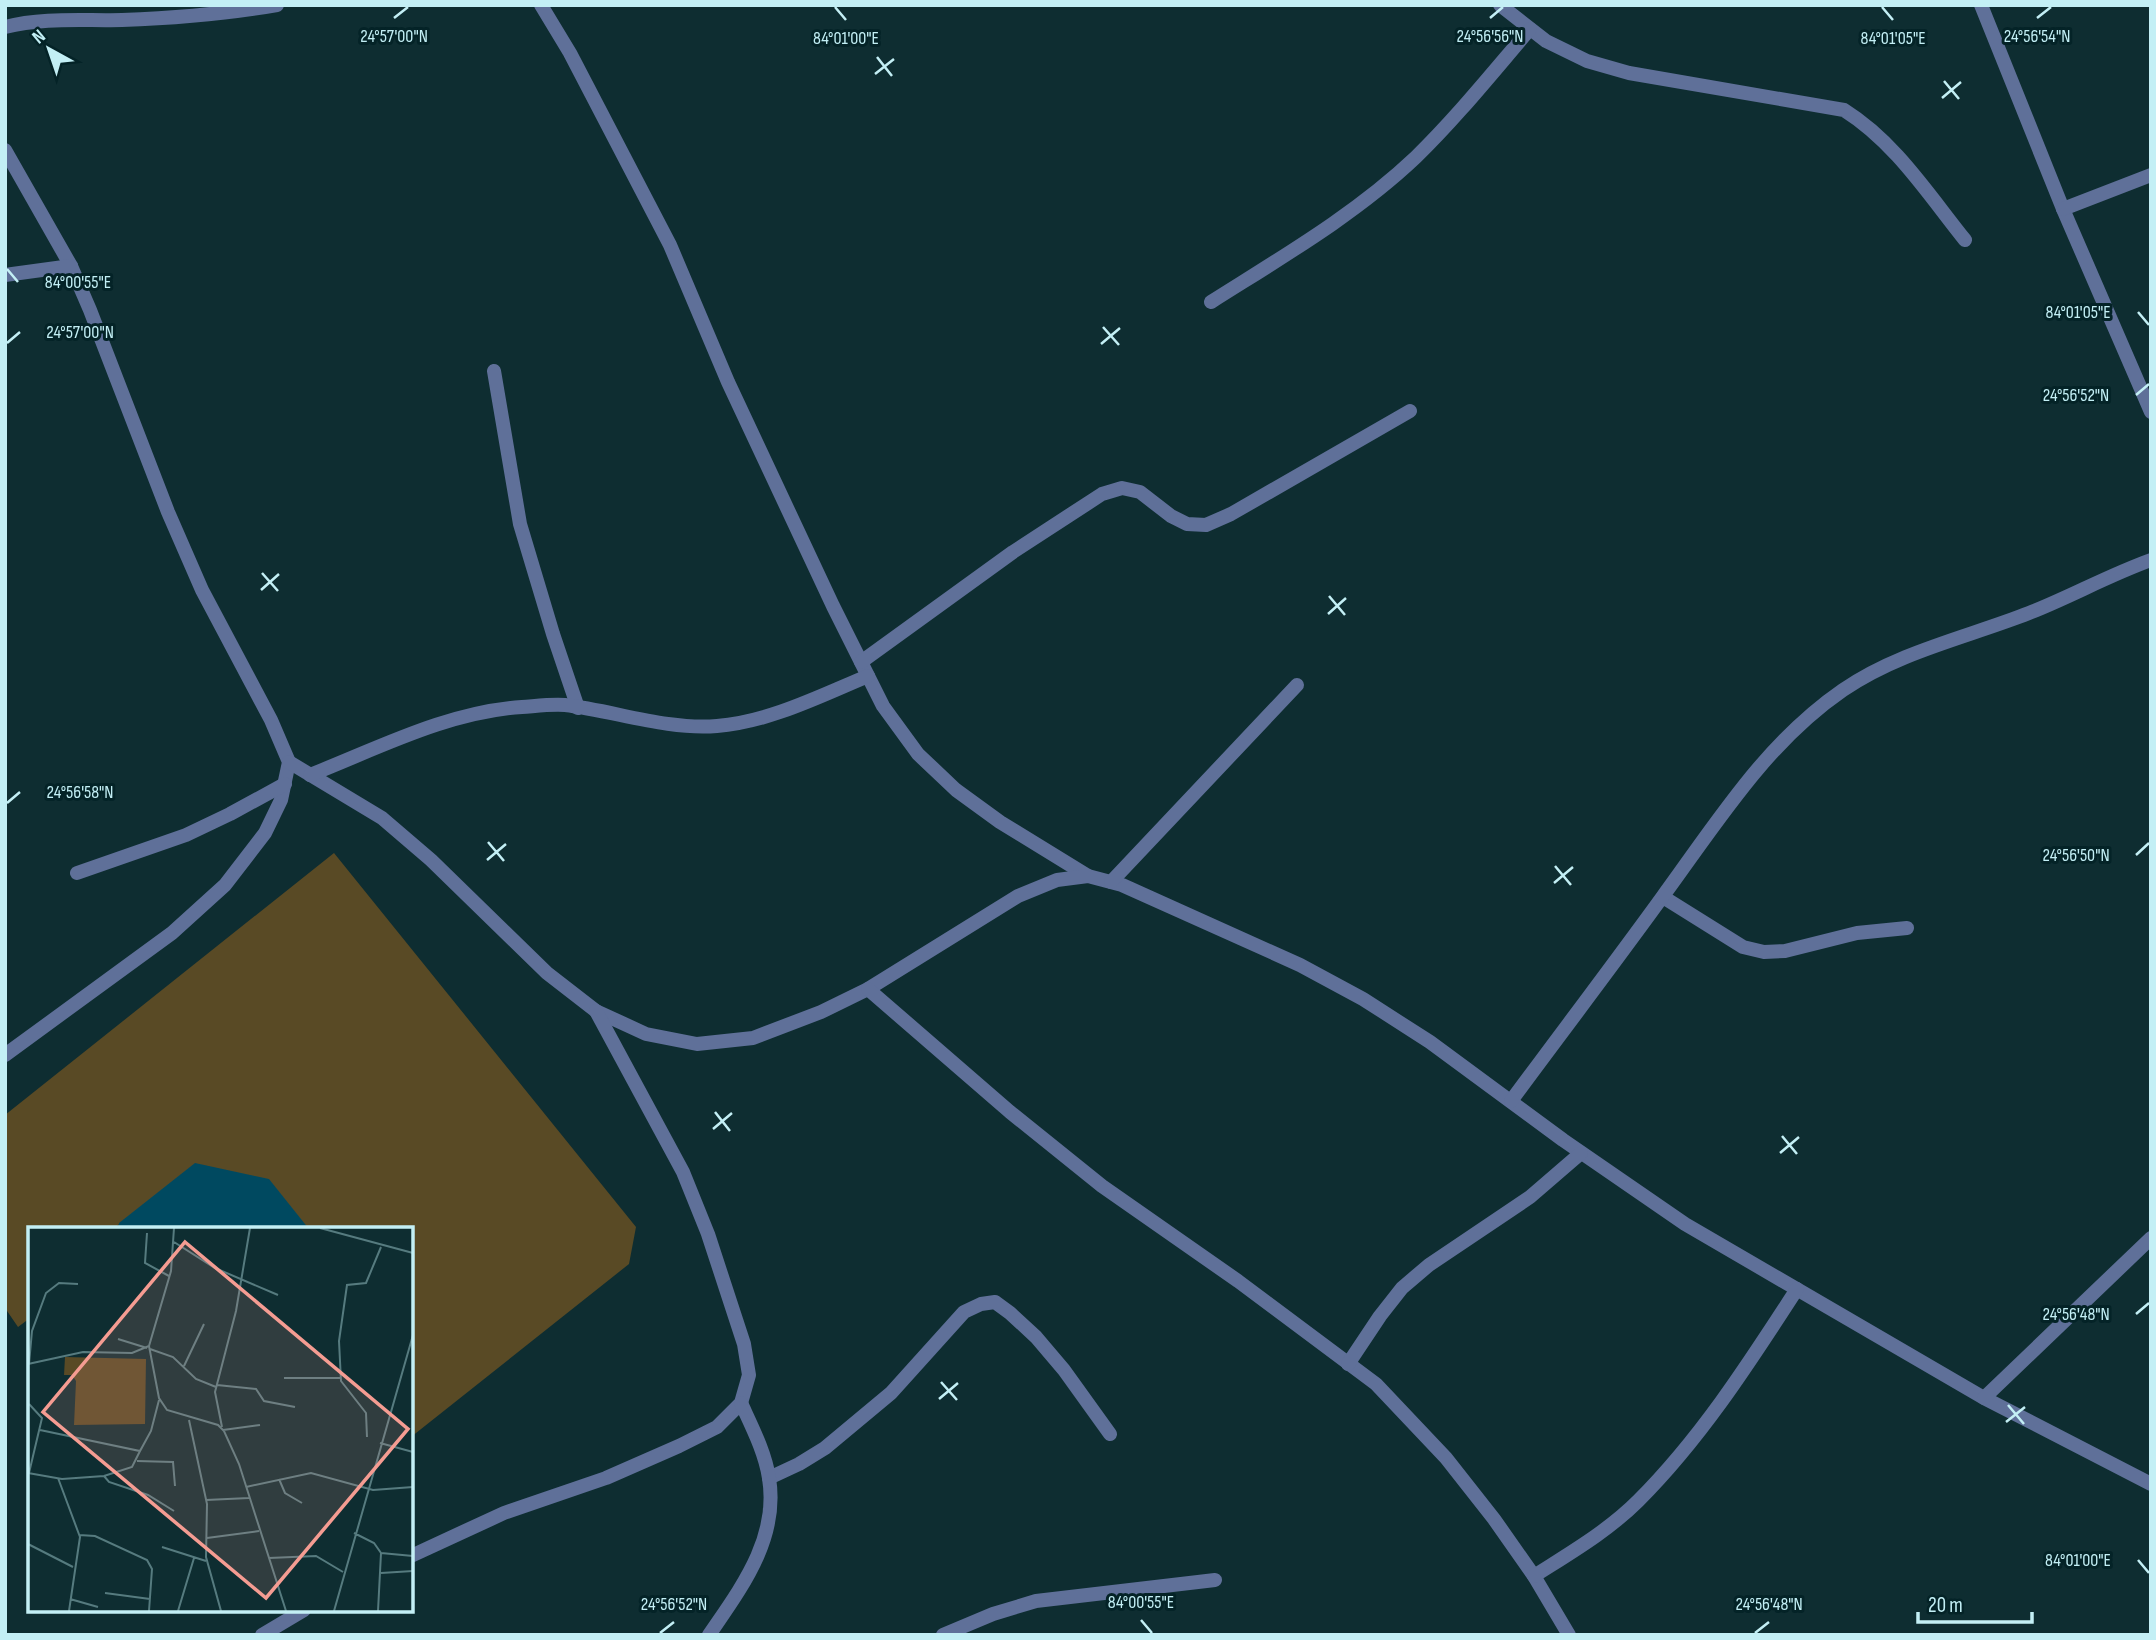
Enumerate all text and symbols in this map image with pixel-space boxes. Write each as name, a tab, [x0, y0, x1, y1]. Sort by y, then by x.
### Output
north arrow	[14, 14, 84, 84]
text: N	[28, 25, 50, 49]
text: 24°57'00"N	[360, 26, 428, 47]
text: 24°56'56"N	[1457, 26, 1524, 47]
text: 24°56'54"N	[2004, 26, 2070, 47]
text: 84°01'00"E	[813, 28, 879, 49]
text: 84°01'05"E	[1860, 28, 1926, 49]
text: 84°00'55"E	[45, 272, 111, 293]
text: 84°01'05"E	[2045, 302, 2111, 323]
text: 24°57'00"N	[46, 322, 114, 343]
text: 24°56'52"N	[2043, 385, 2109, 406]
text: 24°56'58"N	[47, 782, 113, 803]
text: 24°56'50"N	[2042, 845, 2110, 866]
inset map	[28, 1227, 413, 1612]
text: 24°56'48"N	[2042, 1304, 2110, 1325]
text: 84°01'00"E	[2045, 1550, 2111, 1571]
scale bar	[1918, 1580, 2032, 1624]
text: 84°00'55"E	[1108, 1592, 1174, 1613]
text: 20 m	[1928, 1593, 1963, 1618]
text: 24°56'52"N	[641, 1594, 707, 1615]
text: 24°56'48"N	[1735, 1594, 1803, 1615]

